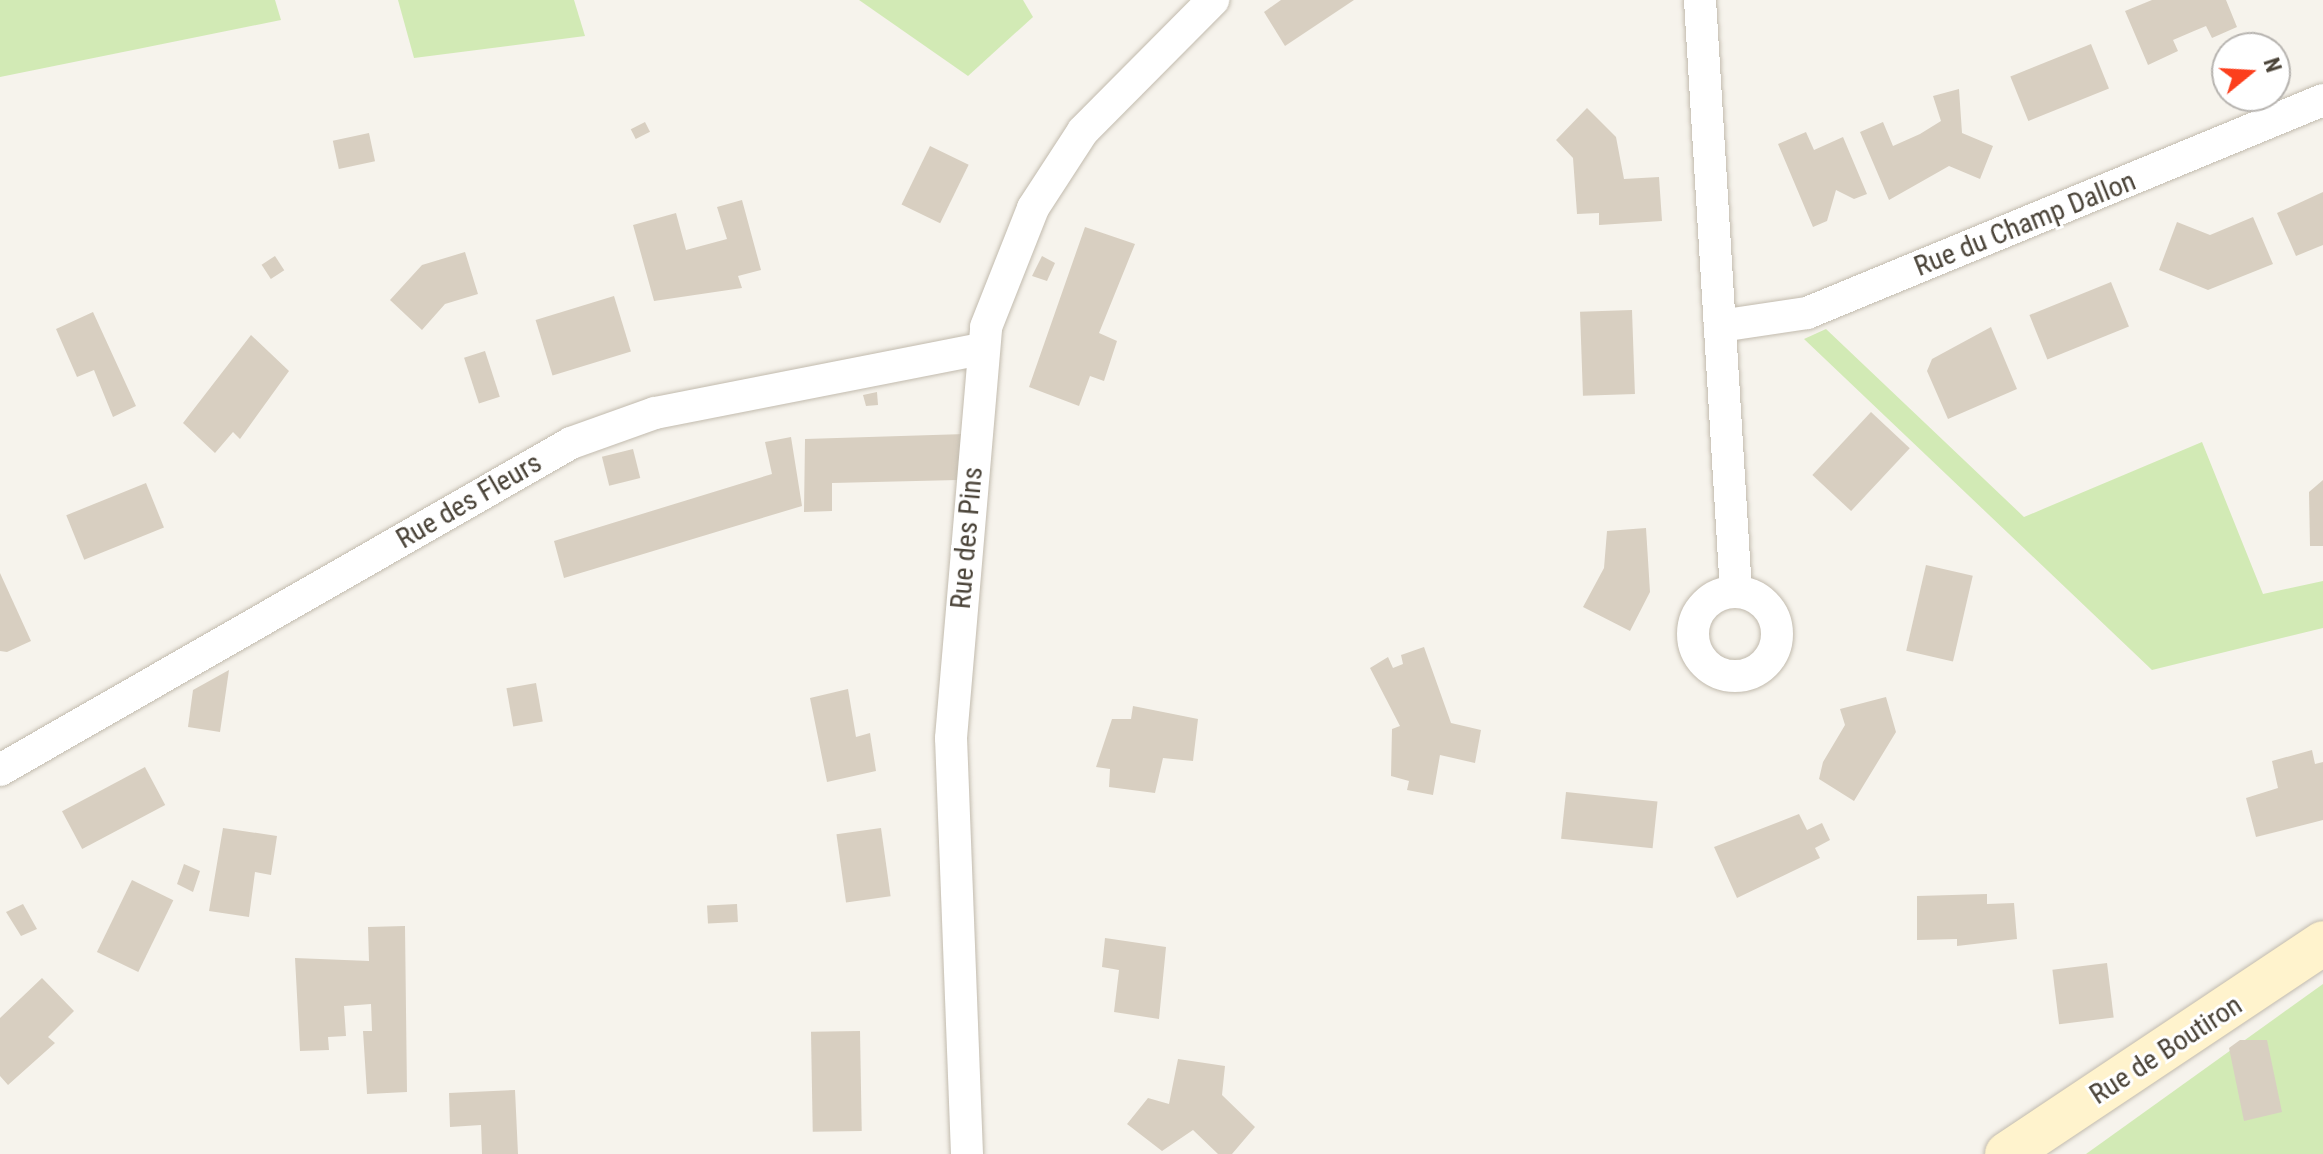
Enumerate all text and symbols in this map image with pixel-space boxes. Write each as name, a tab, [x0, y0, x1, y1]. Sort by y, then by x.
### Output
north arrow	[2211, 32, 2291, 112]
text: N	[2258, 55, 2286, 75]
street label: Rue du Champ Dallon	[1909, 164, 2141, 284]
street label: Rue des Fleurs	[390, 446, 548, 556]
street label: Rue des Pins	[944, 466, 990, 610]
street label: Rue de Boutiron	[2084, 988, 2248, 1112]

